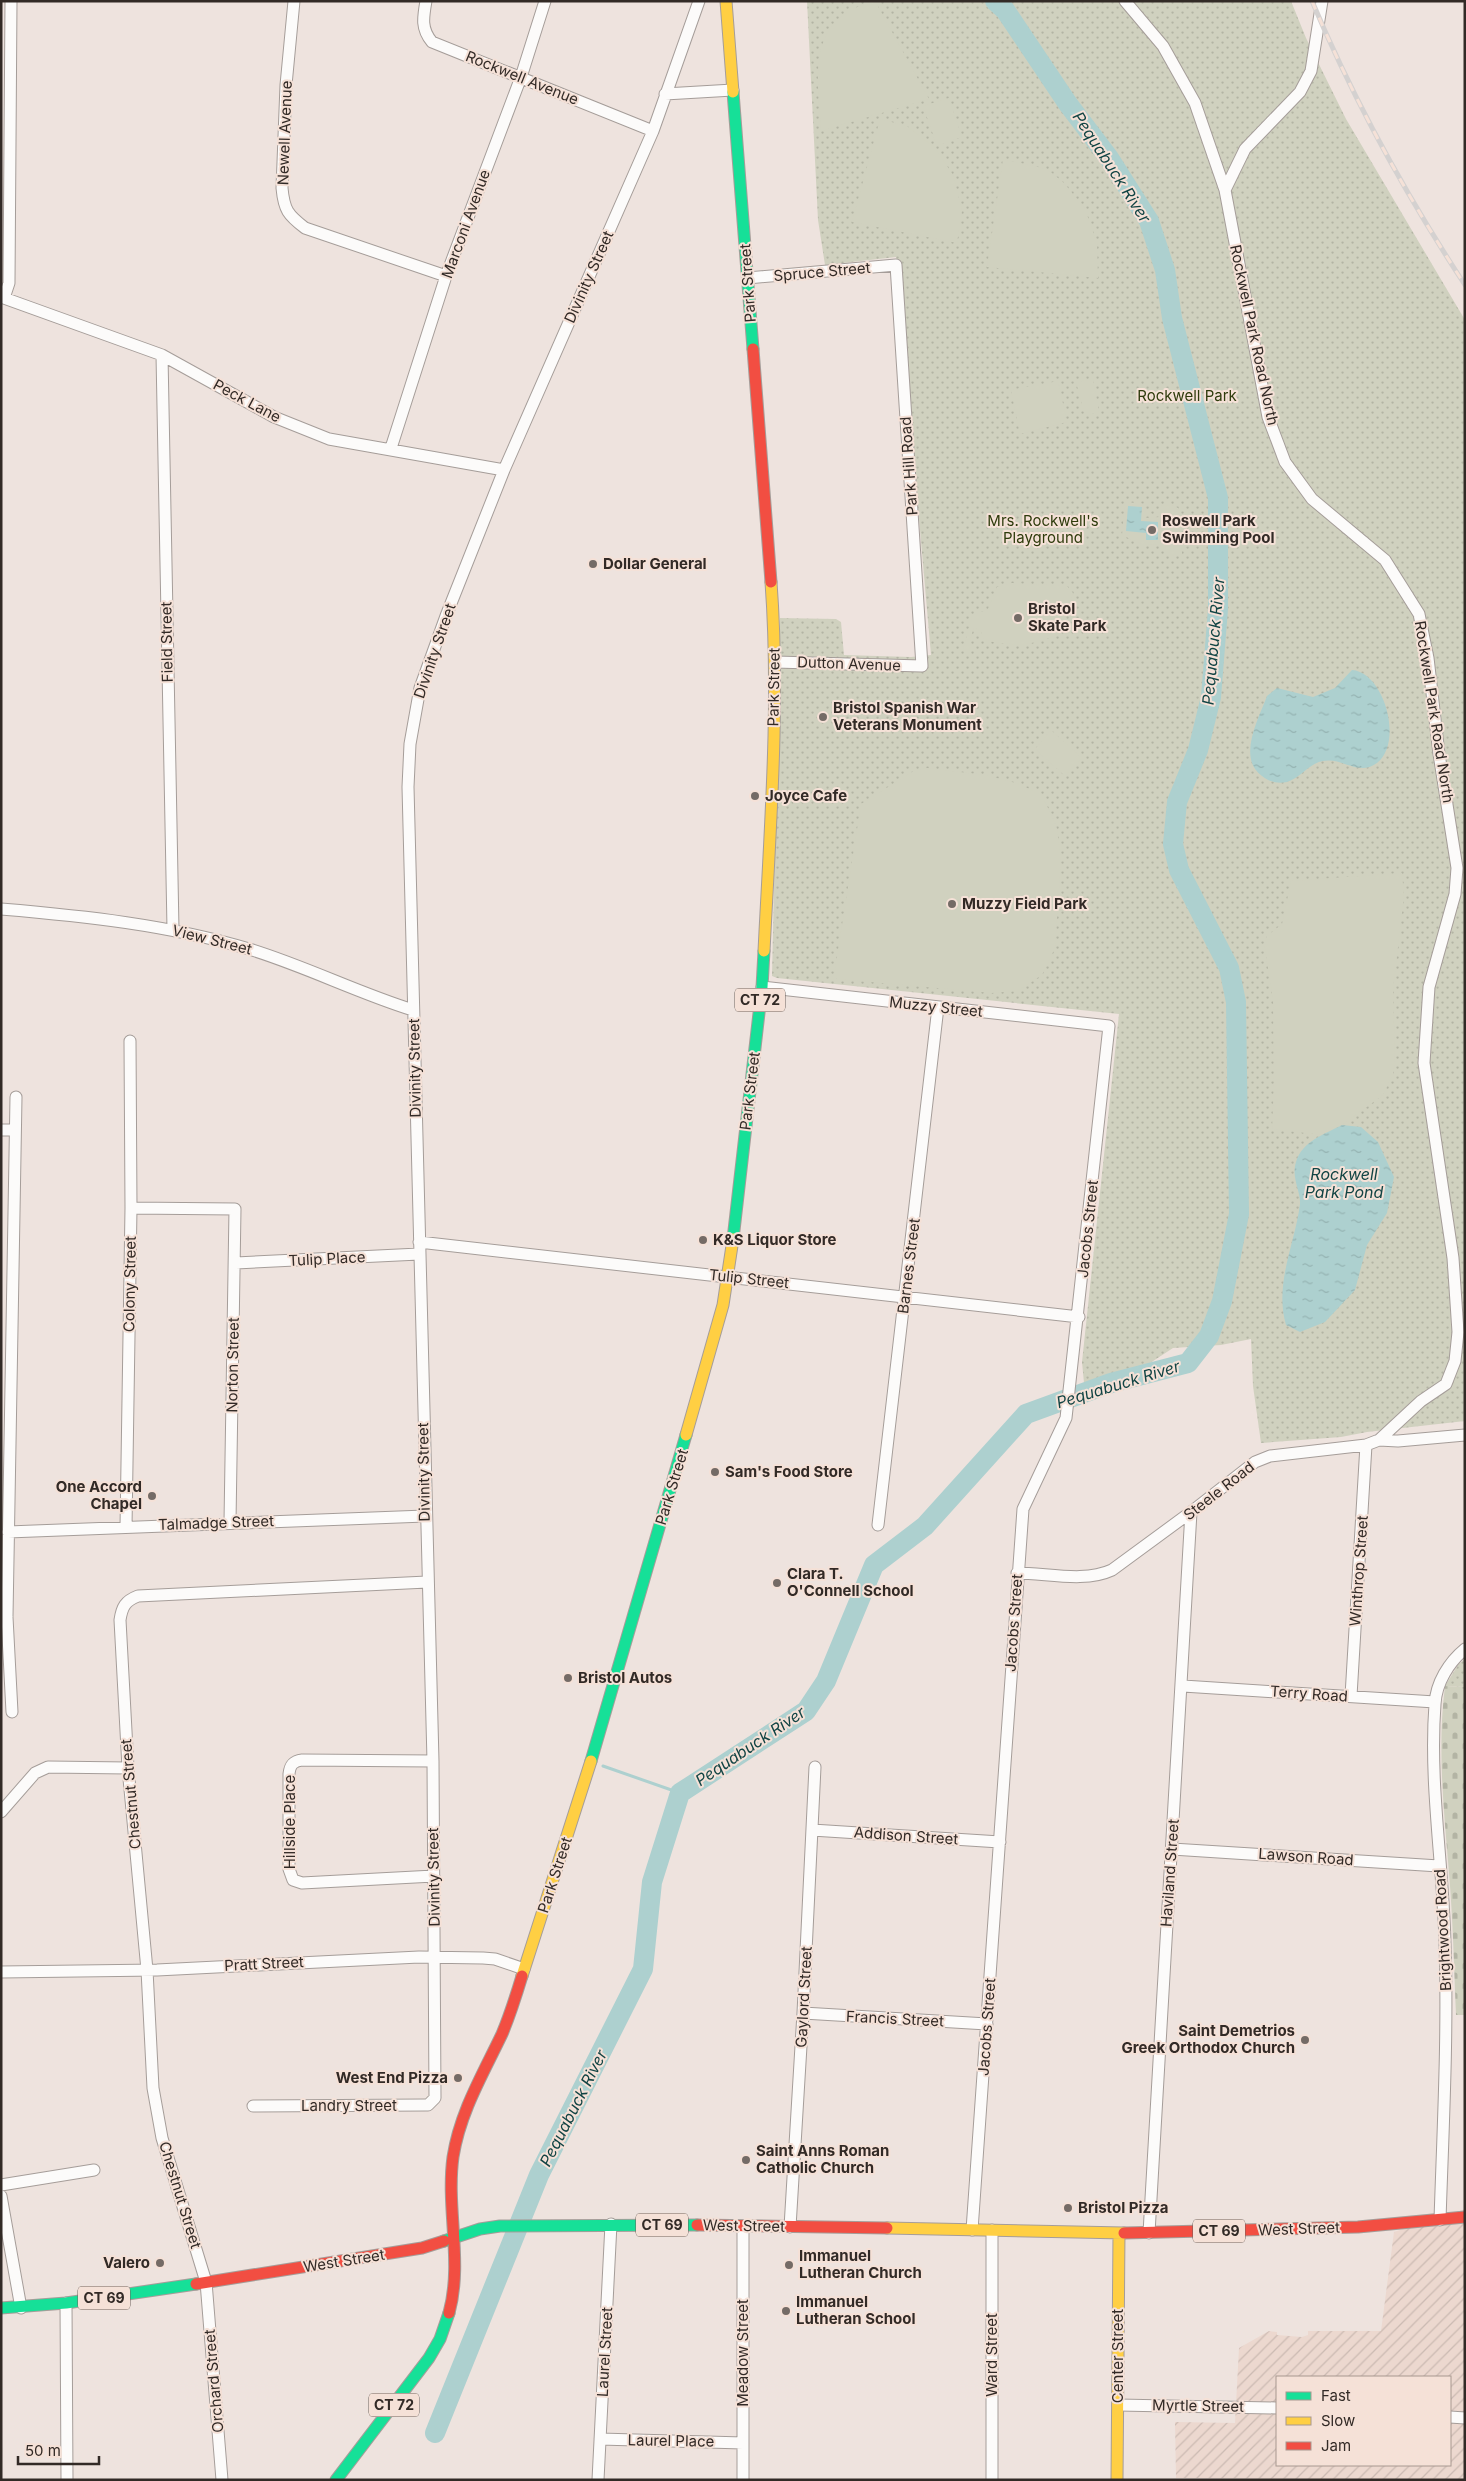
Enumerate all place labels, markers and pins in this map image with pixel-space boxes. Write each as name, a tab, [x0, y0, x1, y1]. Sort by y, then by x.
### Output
place label: Roswell Park Swimming Pool	[1162, 511, 1275, 547]
marker: Roswell Park Swimming Pool	[1146, 524, 1158, 536]
place label: Dollar General	[603, 554, 707, 573]
marker: Dollar General	[587, 558, 599, 570]
place label: Bristol Skate Park	[1028, 599, 1107, 635]
marker: Bristol Skate Park	[1012, 612, 1024, 624]
place label: Bristol Spanish War Veterans Monument	[833, 698, 982, 734]
marker: Bristol Spanish War Veterans Monument	[817, 711, 829, 723]
place label: Joyce Cafe	[765, 786, 847, 805]
marker: Joyce Cafe	[749, 790, 761, 802]
place label: Muzzy Field Park	[962, 894, 1088, 913]
marker: Muzzy Field Park	[946, 898, 958, 910]
place label: K&S Liquor Store	[713, 1230, 837, 1249]
marker: K&S Liquor Store	[697, 1234, 709, 1246]
place label: Sam's Food Store	[725, 1462, 853, 1481]
marker: Sam's Food Store	[709, 1466, 721, 1478]
place label: One Accord Chapel	[56, 1477, 142, 1513]
marker: One Accord Chapel	[146, 1490, 158, 1502]
place label: Clara T. O'Connell School	[787, 1564, 914, 1600]
marker: Clara T. O'Connell School	[771, 1577, 783, 1589]
place label: Bristol Autos	[578, 1668, 672, 1687]
marker: Bristol Autos	[562, 1672, 574, 1684]
place label: Saint Demetrios Greek Orthodox Church	[1122, 2021, 1295, 2057]
marker: Saint Demetrios Greek Orthodox Church	[1299, 2034, 1311, 2046]
place label: West End Pizza	[336, 2068, 448, 2087]
marker: West End Pizza	[452, 2072, 464, 2084]
place label: Saint Anns Roman Catholic Church	[756, 2141, 889, 2177]
marker: Saint Anns Roman Catholic Church	[740, 2154, 752, 2166]
place label: Bristol Pizza	[1078, 2198, 1168, 2217]
marker: Bristol Pizza	[1062, 2202, 1074, 2214]
place label: Immanuel Lutheran Church	[799, 2246, 922, 2282]
place label: Valero	[103, 2253, 150, 2272]
marker: Valero	[154, 2257, 166, 2269]
marker: Immanuel Lutheran Church	[783, 2259, 795, 2271]
place label: Immanuel Lutheran School	[796, 2292, 916, 2328]
marker: Immanuel Lutheran School	[780, 2305, 792, 2317]

